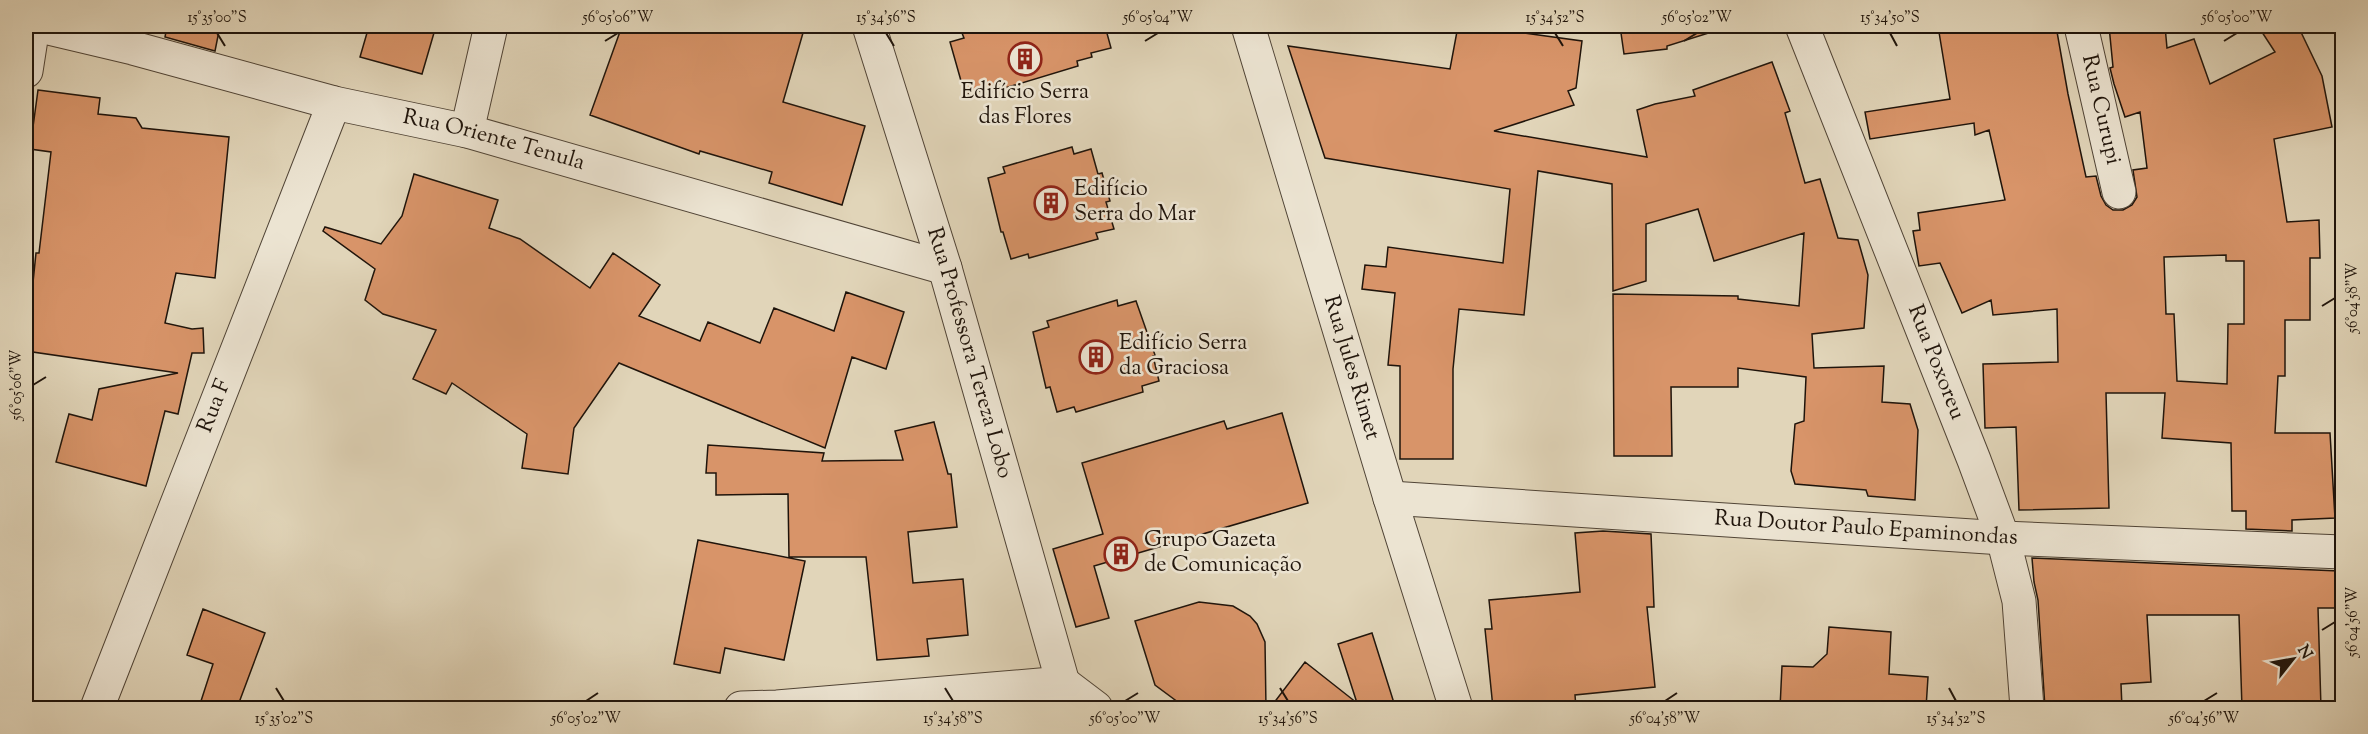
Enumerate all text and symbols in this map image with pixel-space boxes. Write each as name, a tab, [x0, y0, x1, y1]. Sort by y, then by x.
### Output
text: 15°35'00"S	[187, 8, 247, 29]
text: 56°05'06"W	[582, 8, 654, 29]
text: 15°34'56"S	[856, 8, 916, 29]
text: 56°05'04"W	[1122, 8, 1193, 29]
text: 15°34'52"S	[1526, 8, 1584, 29]
text: 56°05'02"W	[1661, 8, 1732, 29]
text: 15°34'50"S	[1860, 8, 1920, 29]
text: 56°05'00"W	[2201, 8, 2273, 29]
building icon: Edifício Serra das Flores	[1007, 41, 1043, 77]
street label: Rua Curupi	[2072, 52, 2128, 168]
place label: Edifício Serra das Flores	[961, 77, 1089, 134]
street label: Rua Oriente Tenula	[400, 102, 588, 180]
place label: Edifício Serra do Mar	[1074, 174, 1196, 231]
building icon: Edifício Serra do Mar	[1033, 185, 1069, 221]
street label: Rua Professora Tereza Lobo	[917, 224, 1020, 482]
text: 56°04'58"W	[2343, 262, 2364, 334]
street label: Rua Jules Rimet	[1314, 292, 1388, 444]
street label: Rua Poxoreu	[1898, 300, 1973, 425]
place label: Edifício Serra da Graciosa	[1119, 328, 1248, 385]
building icon: Edifício Serra da Graciosa	[1078, 339, 1114, 375]
text: 56°05'06"W	[7, 349, 28, 421]
street label: Rua F	[190, 375, 240, 438]
street label: Rua Doutor Paulo Epaminondas	[1713, 503, 2018, 555]
place label: Grupo Gazeta de Comunicação	[1144, 525, 1302, 582]
building icon: Grupo Gazeta de Comunicação	[1103, 536, 1139, 572]
text: 56°04'56"W	[2343, 586, 2364, 658]
north arrow	[2263, 629, 2323, 689]
text: N	[2291, 641, 2317, 664]
text: 15°35'02"S	[255, 709, 313, 730]
text: 56°05'02"W	[550, 709, 621, 730]
text: 15°34'58"S	[923, 709, 983, 730]
text: 56°05'00"W	[1089, 709, 1161, 730]
text: 15°34'56"S	[1258, 709, 1318, 730]
text: 56°04'58"W	[1629, 709, 1701, 730]
text: 15°34'52"S	[1927, 709, 1985, 730]
text: 56°04'56"W	[2168, 709, 2240, 730]

